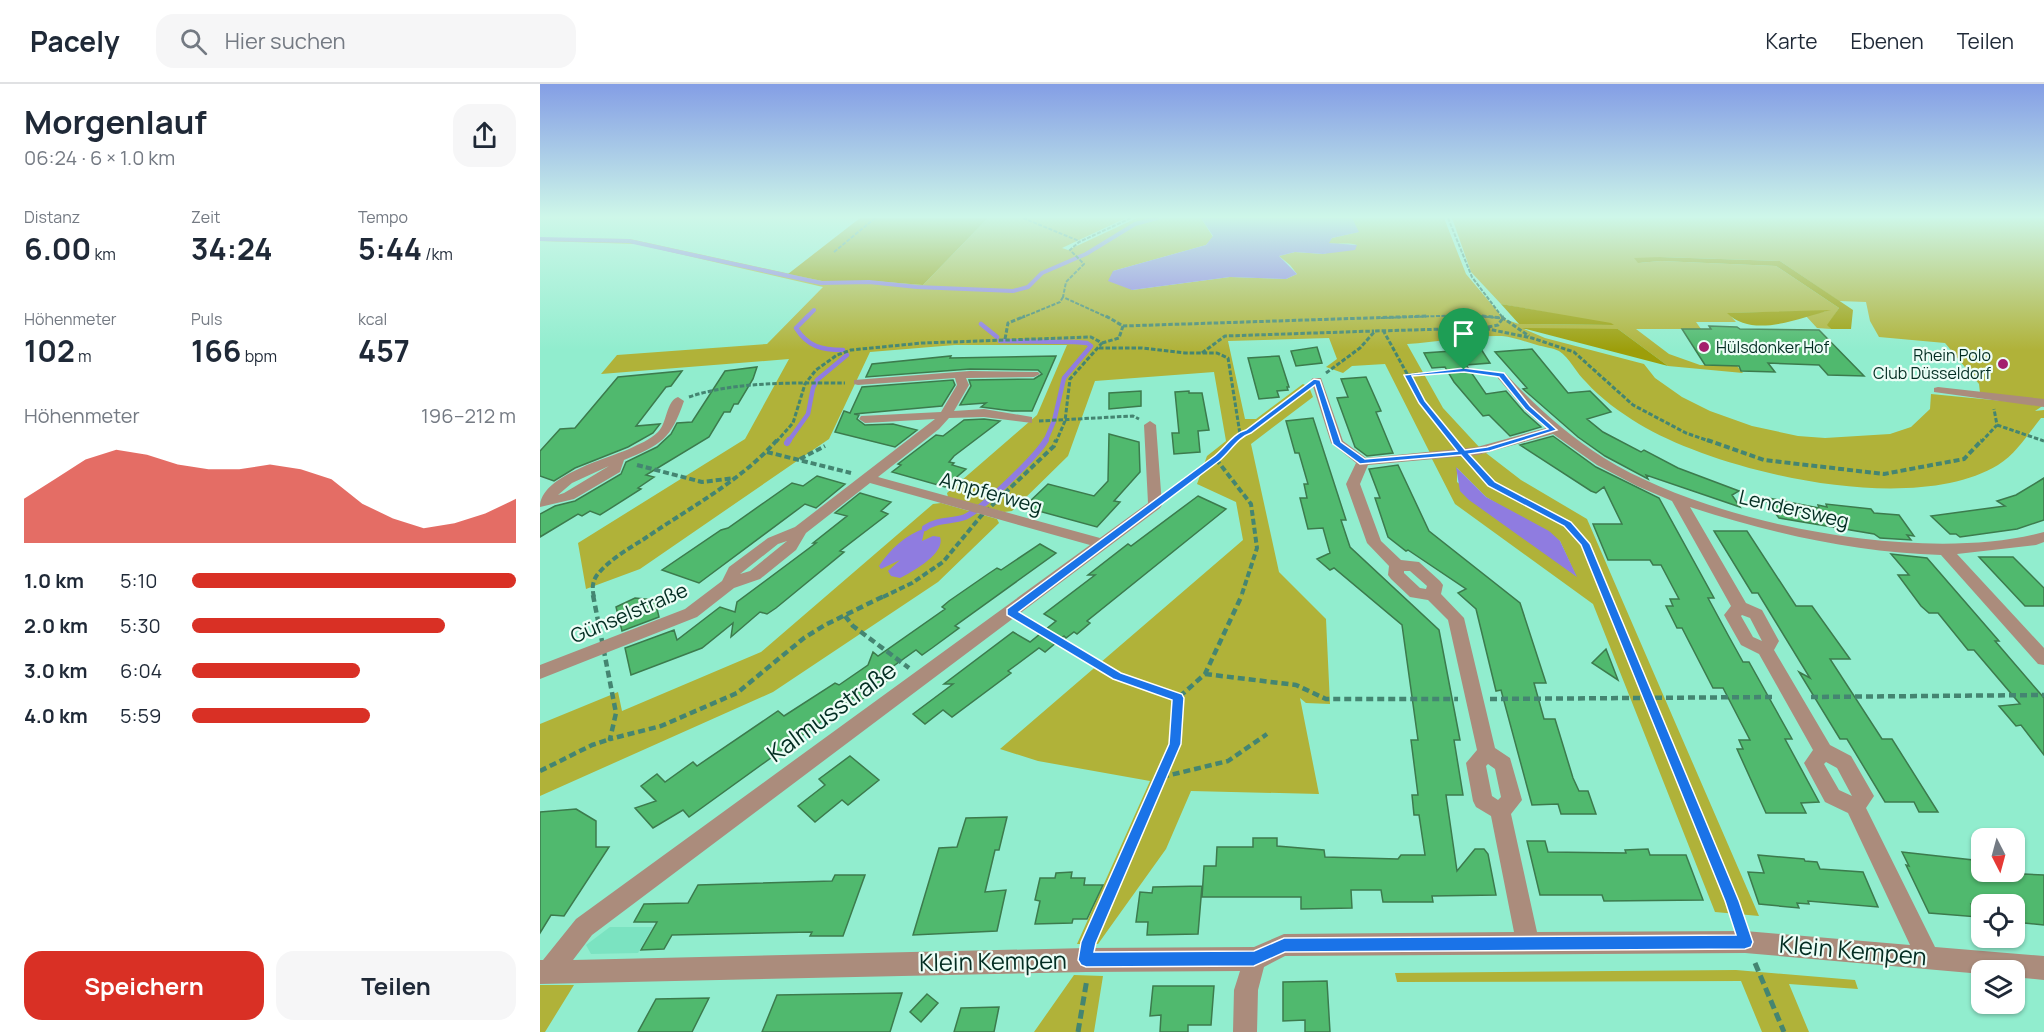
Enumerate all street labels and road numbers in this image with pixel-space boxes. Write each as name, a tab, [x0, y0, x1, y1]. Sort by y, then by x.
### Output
street label: Ampferweg	[937, 465, 1046, 520]
street label: Lendersweg	[1736, 483, 1852, 534]
street label: Günselstraße	[566, 576, 692, 649]
street label: Kalmusstraße	[760, 653, 903, 769]
street label: Klein Kempen	[1778, 927, 1928, 972]
street label: Klein Kempen	[919, 943, 1067, 978]

